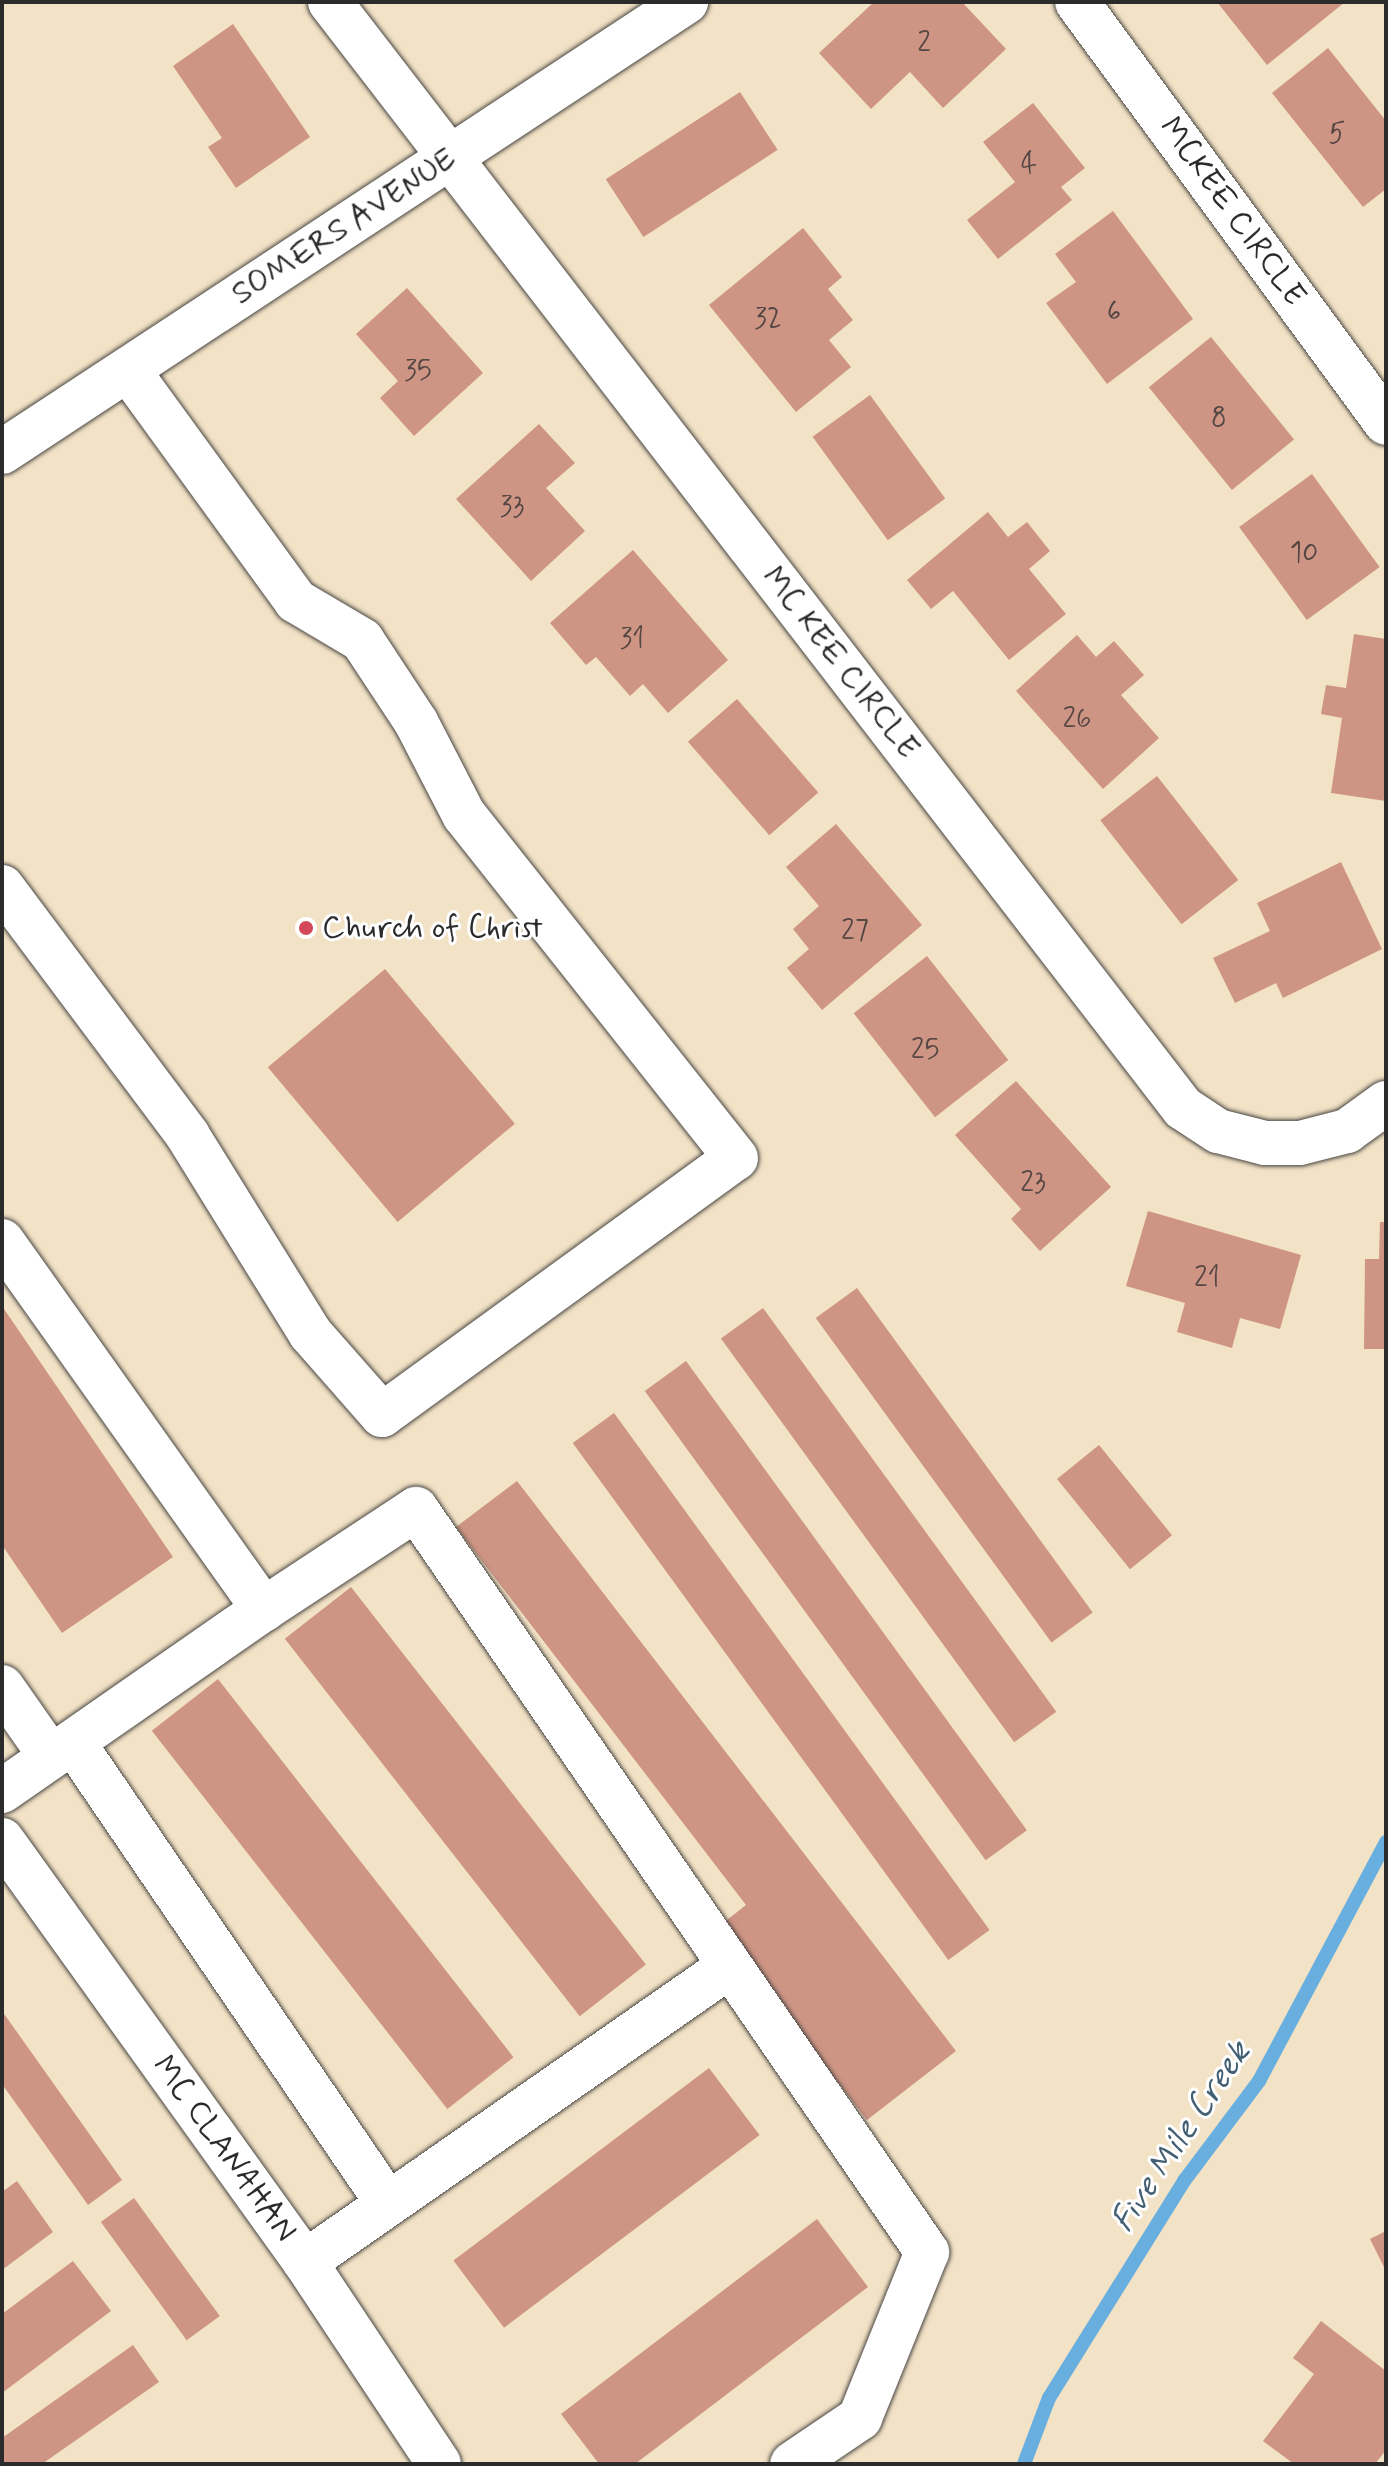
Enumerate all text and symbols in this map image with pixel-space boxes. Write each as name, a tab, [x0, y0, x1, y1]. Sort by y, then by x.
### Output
house number: 2	[917, 27, 931, 61]
street label: MCKEE CIRCLE	[1147, 105, 1317, 319]
house number: 5	[1329, 118, 1345, 152]
street label: SOMERS AVENUE	[222, 139, 466, 315]
house number: 4	[1021, 148, 1037, 182]
house number: 6	[1107, 296, 1121, 330]
house number: 32	[754, 303, 782, 337]
house number: 35	[404, 355, 432, 389]
house number: 8	[1211, 402, 1227, 436]
house number: 33	[500, 491, 524, 525]
house number: 10	[1290, 537, 1318, 571]
street label: MC KEE CIRCLE	[749, 554, 931, 772]
house number: 31	[620, 623, 644, 657]
house number: 26	[1062, 703, 1092, 737]
place label: Church of Christ	[322, 909, 552, 947]
house number: 27	[841, 915, 869, 949]
marker: Church of Christ	[297, 919, 315, 937]
house number: 25	[911, 1034, 939, 1068]
house number: 23	[1020, 1167, 1046, 1201]
house number: 21	[1194, 1262, 1220, 1296]
water label: Five Mile Creek	[1102, 2033, 1260, 2241]
street label: MC CLANAHAN	[144, 2049, 304, 2249]

